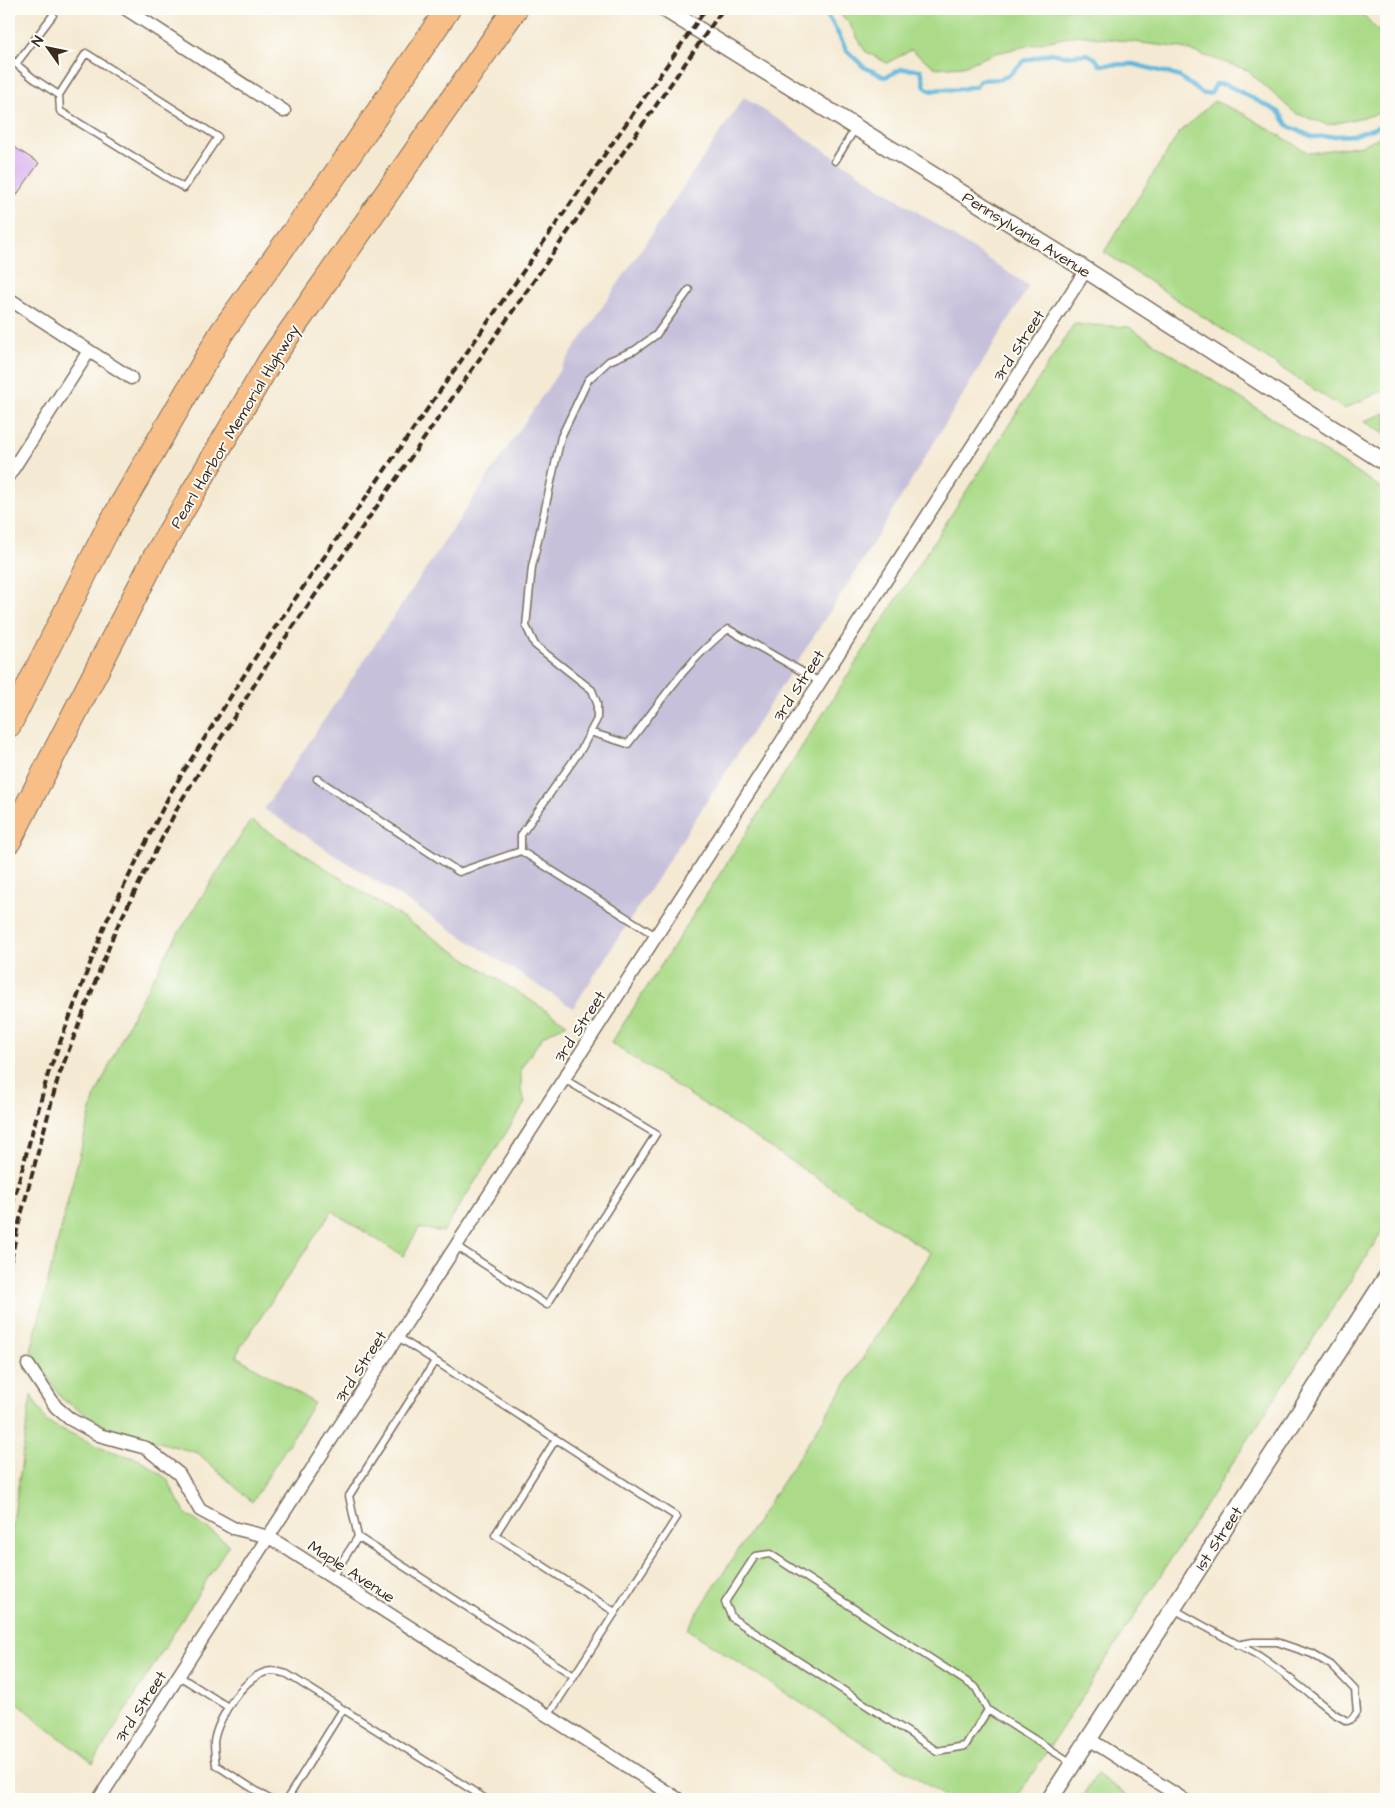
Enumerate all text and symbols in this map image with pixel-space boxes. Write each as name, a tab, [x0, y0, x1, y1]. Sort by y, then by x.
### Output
north arrow	[22, 22, 72, 72]
text: N	[27, 32, 49, 51]
street label: Pennsylvania Avenue	[958, 186, 1095, 284]
street label: 3rd Street	[988, 305, 1050, 385]
street label: Pearl Harbor Memorial Highway	[165, 320, 306, 533]
street label: 3rd Street	[768, 645, 830, 725]
street label: 3rd Street	[549, 986, 611, 1066]
street label: 3rd Street	[330, 1326, 392, 1406]
street label: 1st Street	[1190, 1502, 1248, 1575]
street label: Maple Avenue	[304, 1535, 400, 1608]
street label: 3rd Street	[110, 1666, 172, 1746]

